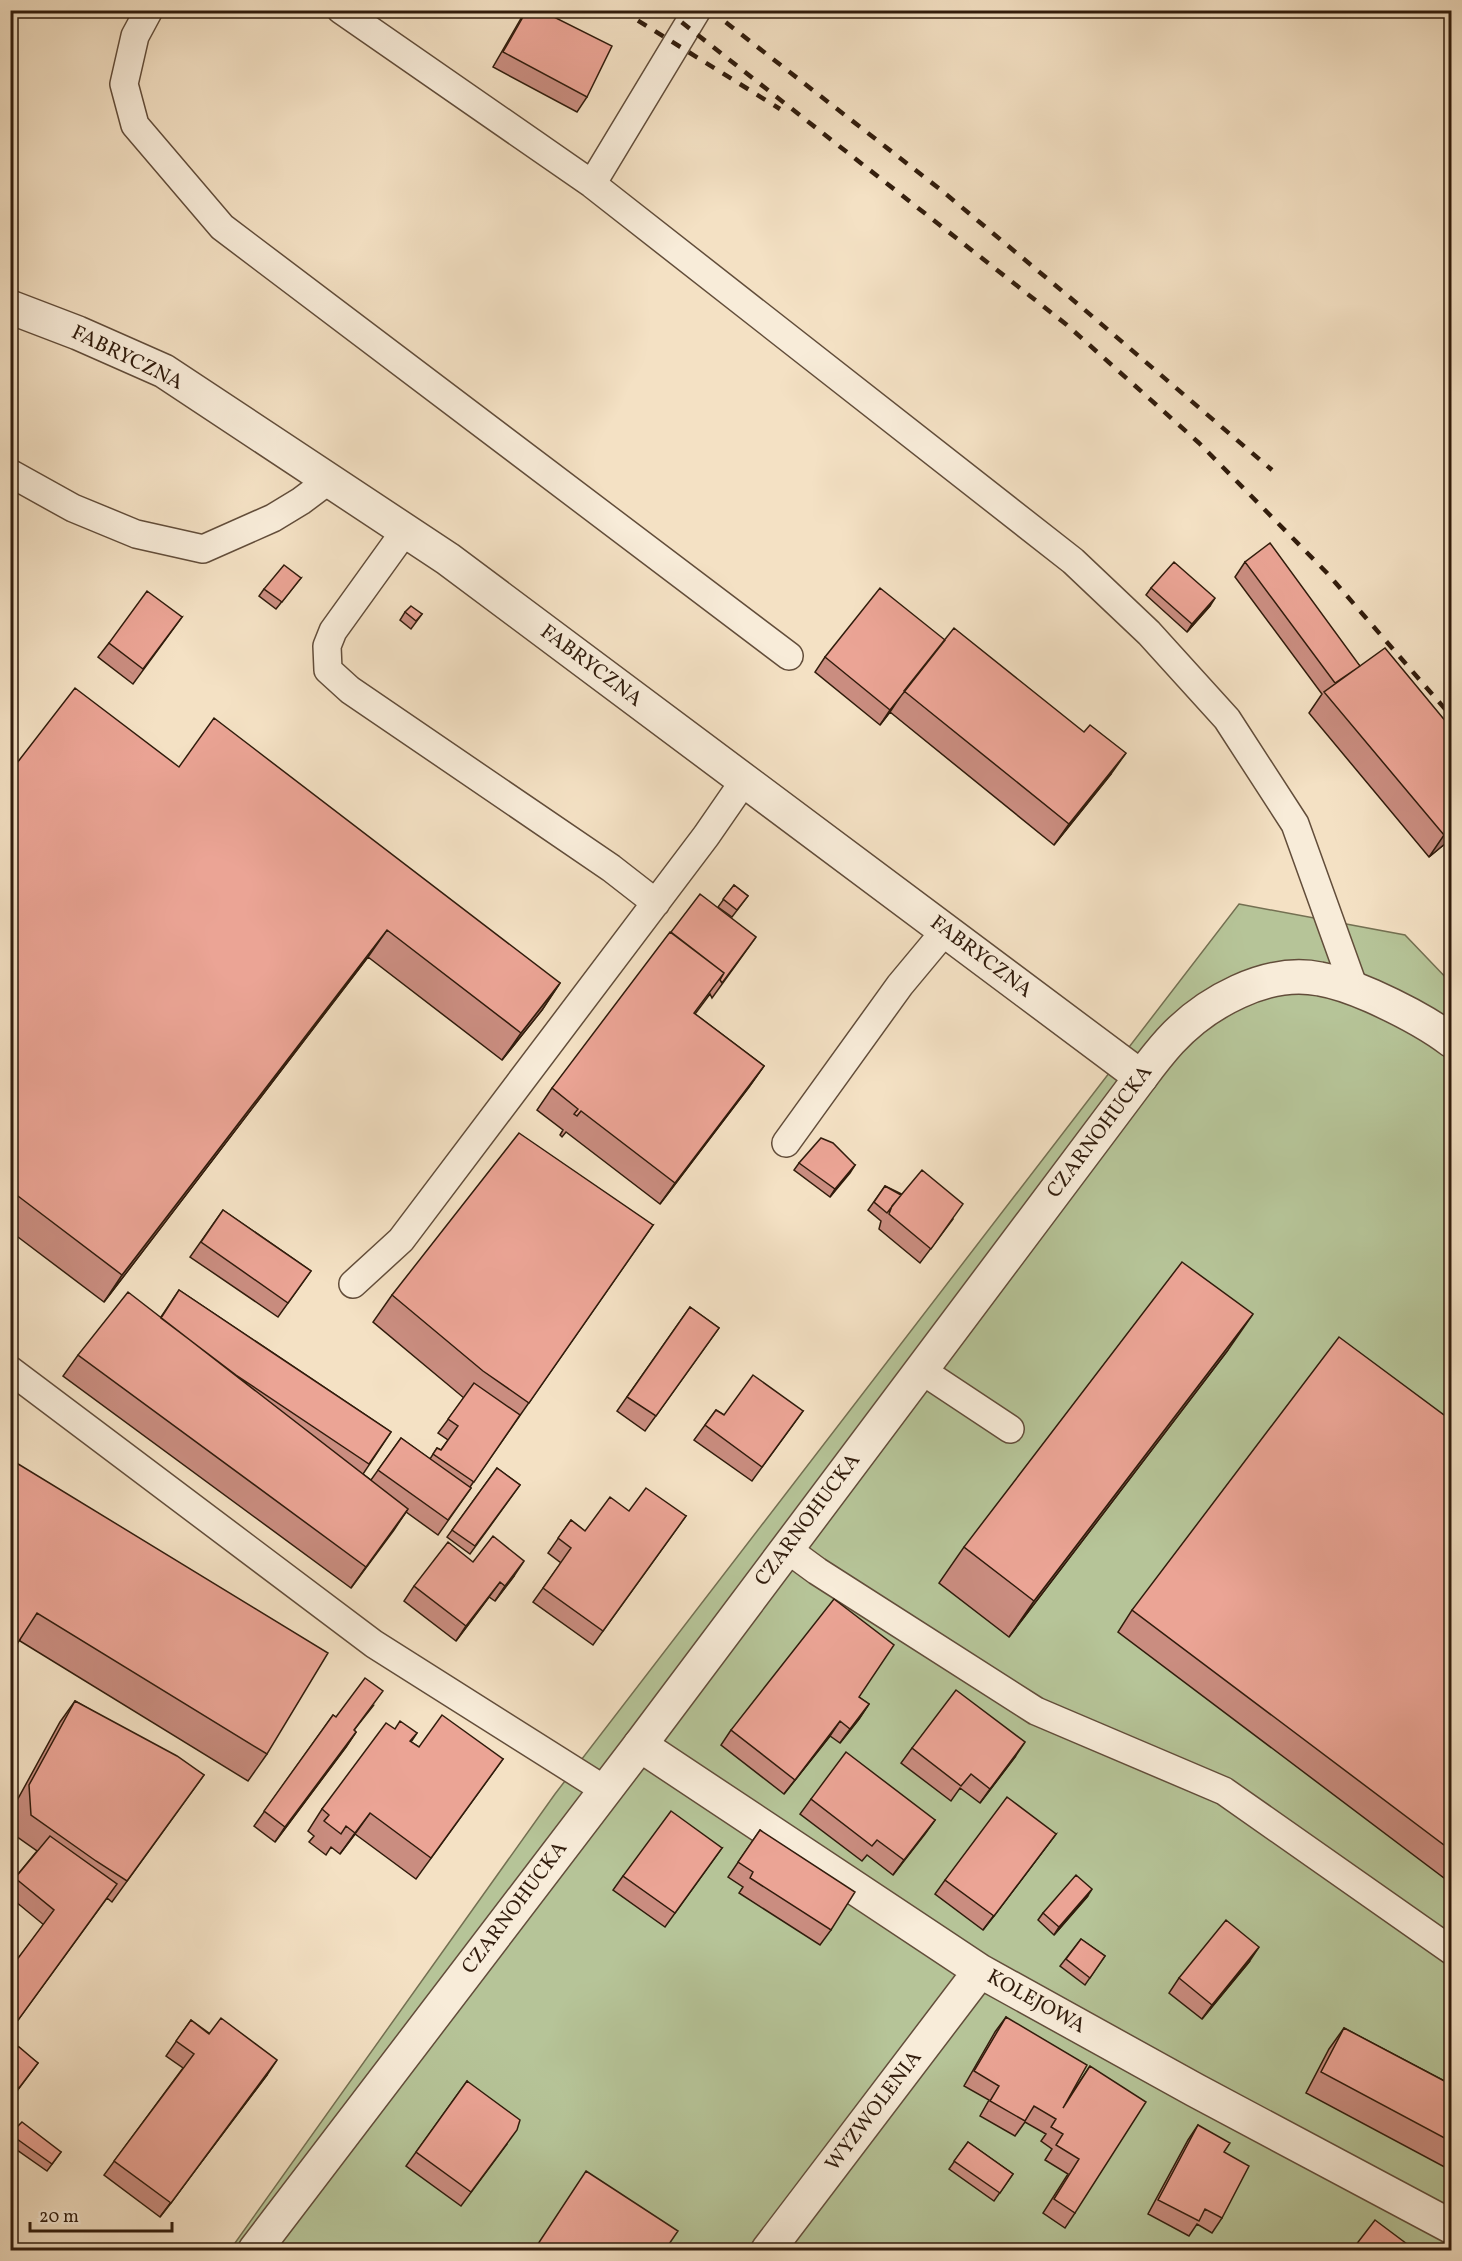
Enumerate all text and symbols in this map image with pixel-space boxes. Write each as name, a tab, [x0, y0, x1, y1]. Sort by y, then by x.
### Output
street label: FABRYCZNA	[66, 318, 188, 398]
street label: FABRYCZNA	[534, 618, 648, 714]
street label: FABRYCZNA	[924, 909, 1038, 1005]
street label: CZARNOHUCKA	[1040, 1059, 1160, 1205]
street label: CZARNOHUCKA	[748, 1447, 868, 1593]
street label: CZARNOHUCKA	[455, 1835, 575, 1981]
street label: KOLEJOWA	[981, 1963, 1091, 2041]
street label: WYZWOLENIA	[819, 2044, 929, 2177]
scale bar	[30, 2195, 172, 2233]
text: 20 m	[39, 2205, 79, 2230]

